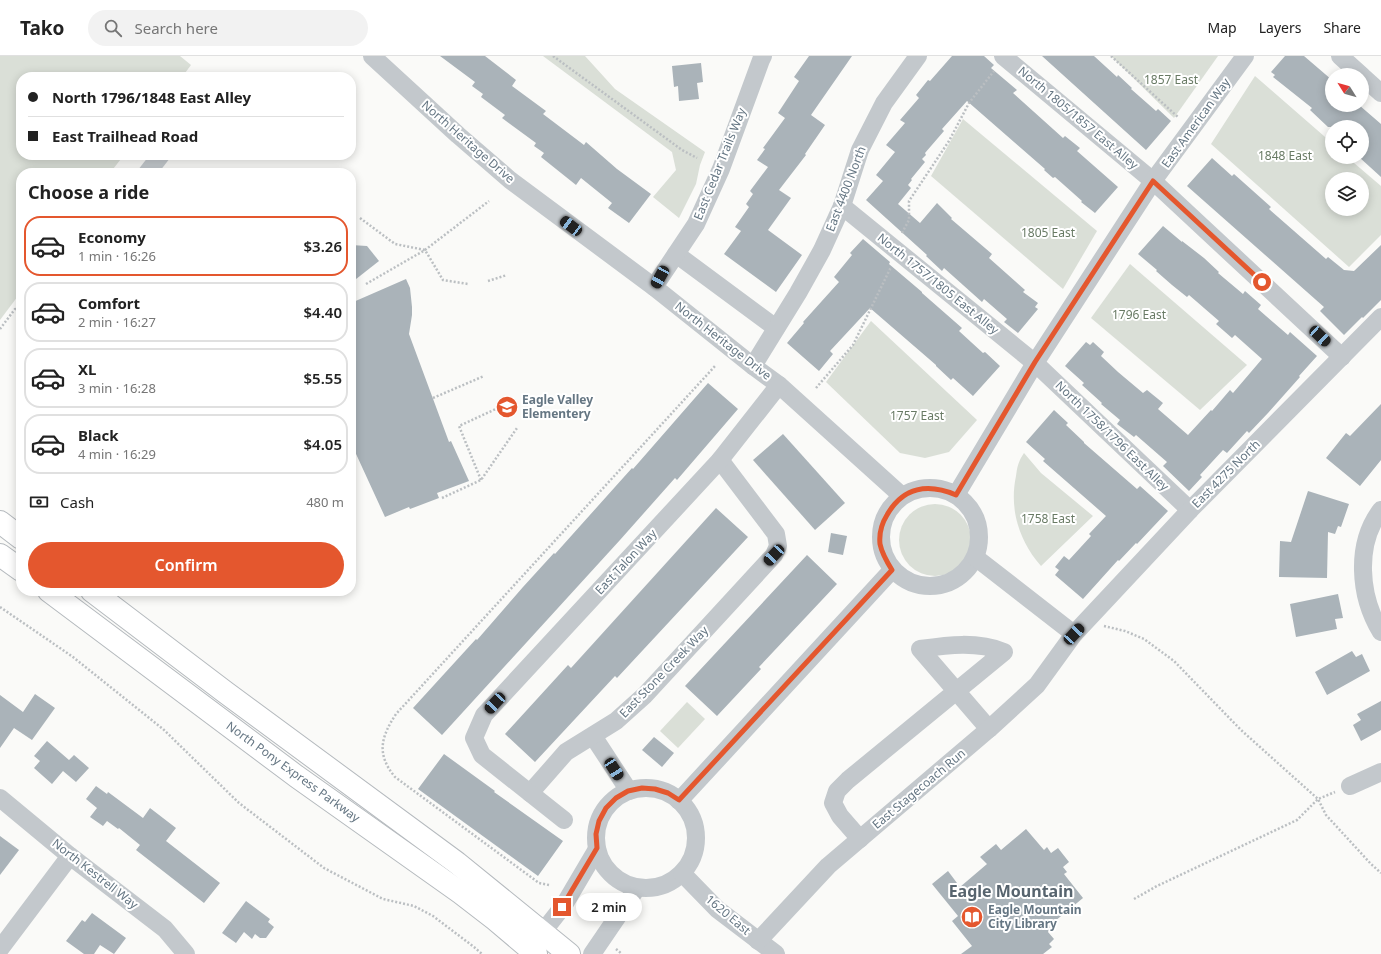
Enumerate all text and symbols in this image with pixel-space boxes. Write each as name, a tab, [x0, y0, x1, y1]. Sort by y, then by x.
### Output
search box	[88, 10, 368, 46]
text: Tako	[20, 15, 64, 41]
icon: search	[102, 17, 124, 39]
text: Search here	[134, 18, 218, 38]
text: Map	[1208, 18, 1237, 37]
text: Layers	[1259, 18, 1301, 37]
text: Share	[1323, 18, 1361, 37]
street label: North 1805/1857 East Alley	[1015, 62, 1143, 173]
north arrow	[1325, 68, 1369, 112]
map controls	[1325, 68, 1369, 216]
park label: 1857 East	[1144, 71, 1199, 88]
street label: East American Way	[1157, 74, 1234, 171]
text: North 1796/1848 East Alley	[52, 87, 251, 107]
street label: North Heritage Drive	[418, 97, 519, 187]
street label: East Cedar Trails Way	[689, 104, 750, 222]
button: locate	[1325, 120, 1369, 164]
text: East Trailhead Road	[52, 126, 198, 146]
street label: East 4400 North	[821, 144, 870, 234]
park label: 1848 East	[1258, 147, 1313, 164]
button: layers	[1325, 172, 1369, 216]
text: Choose a ride	[28, 180, 149, 204]
car	[558, 214, 584, 238]
park label: 1805 East	[1021, 224, 1076, 241]
text: Economy	[78, 227, 146, 247]
icon: car	[30, 228, 66, 264]
street label: North 1757/1805 East Alley	[874, 229, 1003, 339]
text: $3.26	[304, 236, 342, 256]
text: 1 min · 16:26	[78, 247, 156, 265]
car	[649, 264, 671, 290]
route start	[1253, 273, 1271, 291]
text: Comfort	[78, 293, 140, 313]
icon: car	[30, 294, 66, 330]
street label: North Heritage Drive	[672, 298, 775, 384]
text: $4.40	[304, 302, 342, 322]
park label: 1796 East	[1112, 306, 1167, 323]
text: 2 min · 16:27	[78, 313, 156, 331]
car	[1307, 323, 1333, 349]
text: XL	[78, 359, 96, 379]
icon: car	[30, 360, 66, 396]
text: $5.55	[304, 368, 342, 388]
street label: North 1758/1796 East Alley	[1052, 377, 1173, 495]
text: 3 min · 16:28	[78, 379, 156, 397]
place label: Eagle Valley Elementery	[522, 391, 593, 422]
school or university icon: Eagle Valley Elementery	[494, 394, 520, 420]
park label: 1757 East	[890, 407, 945, 424]
text: Black	[78, 425, 118, 445]
icon: car	[30, 426, 66, 462]
text: $4.05	[304, 434, 342, 454]
street label: East 4275 North	[1188, 436, 1264, 512]
text: 4 min · 16:29	[78, 445, 156, 463]
icon: cash	[28, 491, 50, 513]
text: Cash	[60, 492, 94, 512]
text: 480 m	[306, 493, 344, 511]
park label: 1758 East	[1021, 510, 1076, 527]
street label: East Talon Way	[591, 525, 661, 598]
button: Confirm	[28, 542, 344, 588]
car	[761, 542, 787, 568]
car	[1061, 621, 1087, 647]
street label: East Stone Creek Way	[615, 622, 712, 721]
car	[482, 690, 508, 716]
street label: North Pony Express Parkway	[223, 717, 364, 826]
street label: East Stagecoach Run	[868, 745, 969, 833]
car	[602, 756, 626, 782]
street label: North Kestrell Way	[49, 835, 143, 913]
district label: Eagle Mountain	[949, 880, 1073, 902]
street label: 1620 East	[702, 891, 755, 939]
callout: 2 min	[576, 893, 642, 921]
route end	[553, 898, 571, 916]
text: 2 min	[591, 898, 627, 916]
place label: Eagle Mountain City Library	[988, 901, 1082, 932]
library icon: Eagle Mountain City Library	[959, 904, 985, 930]

